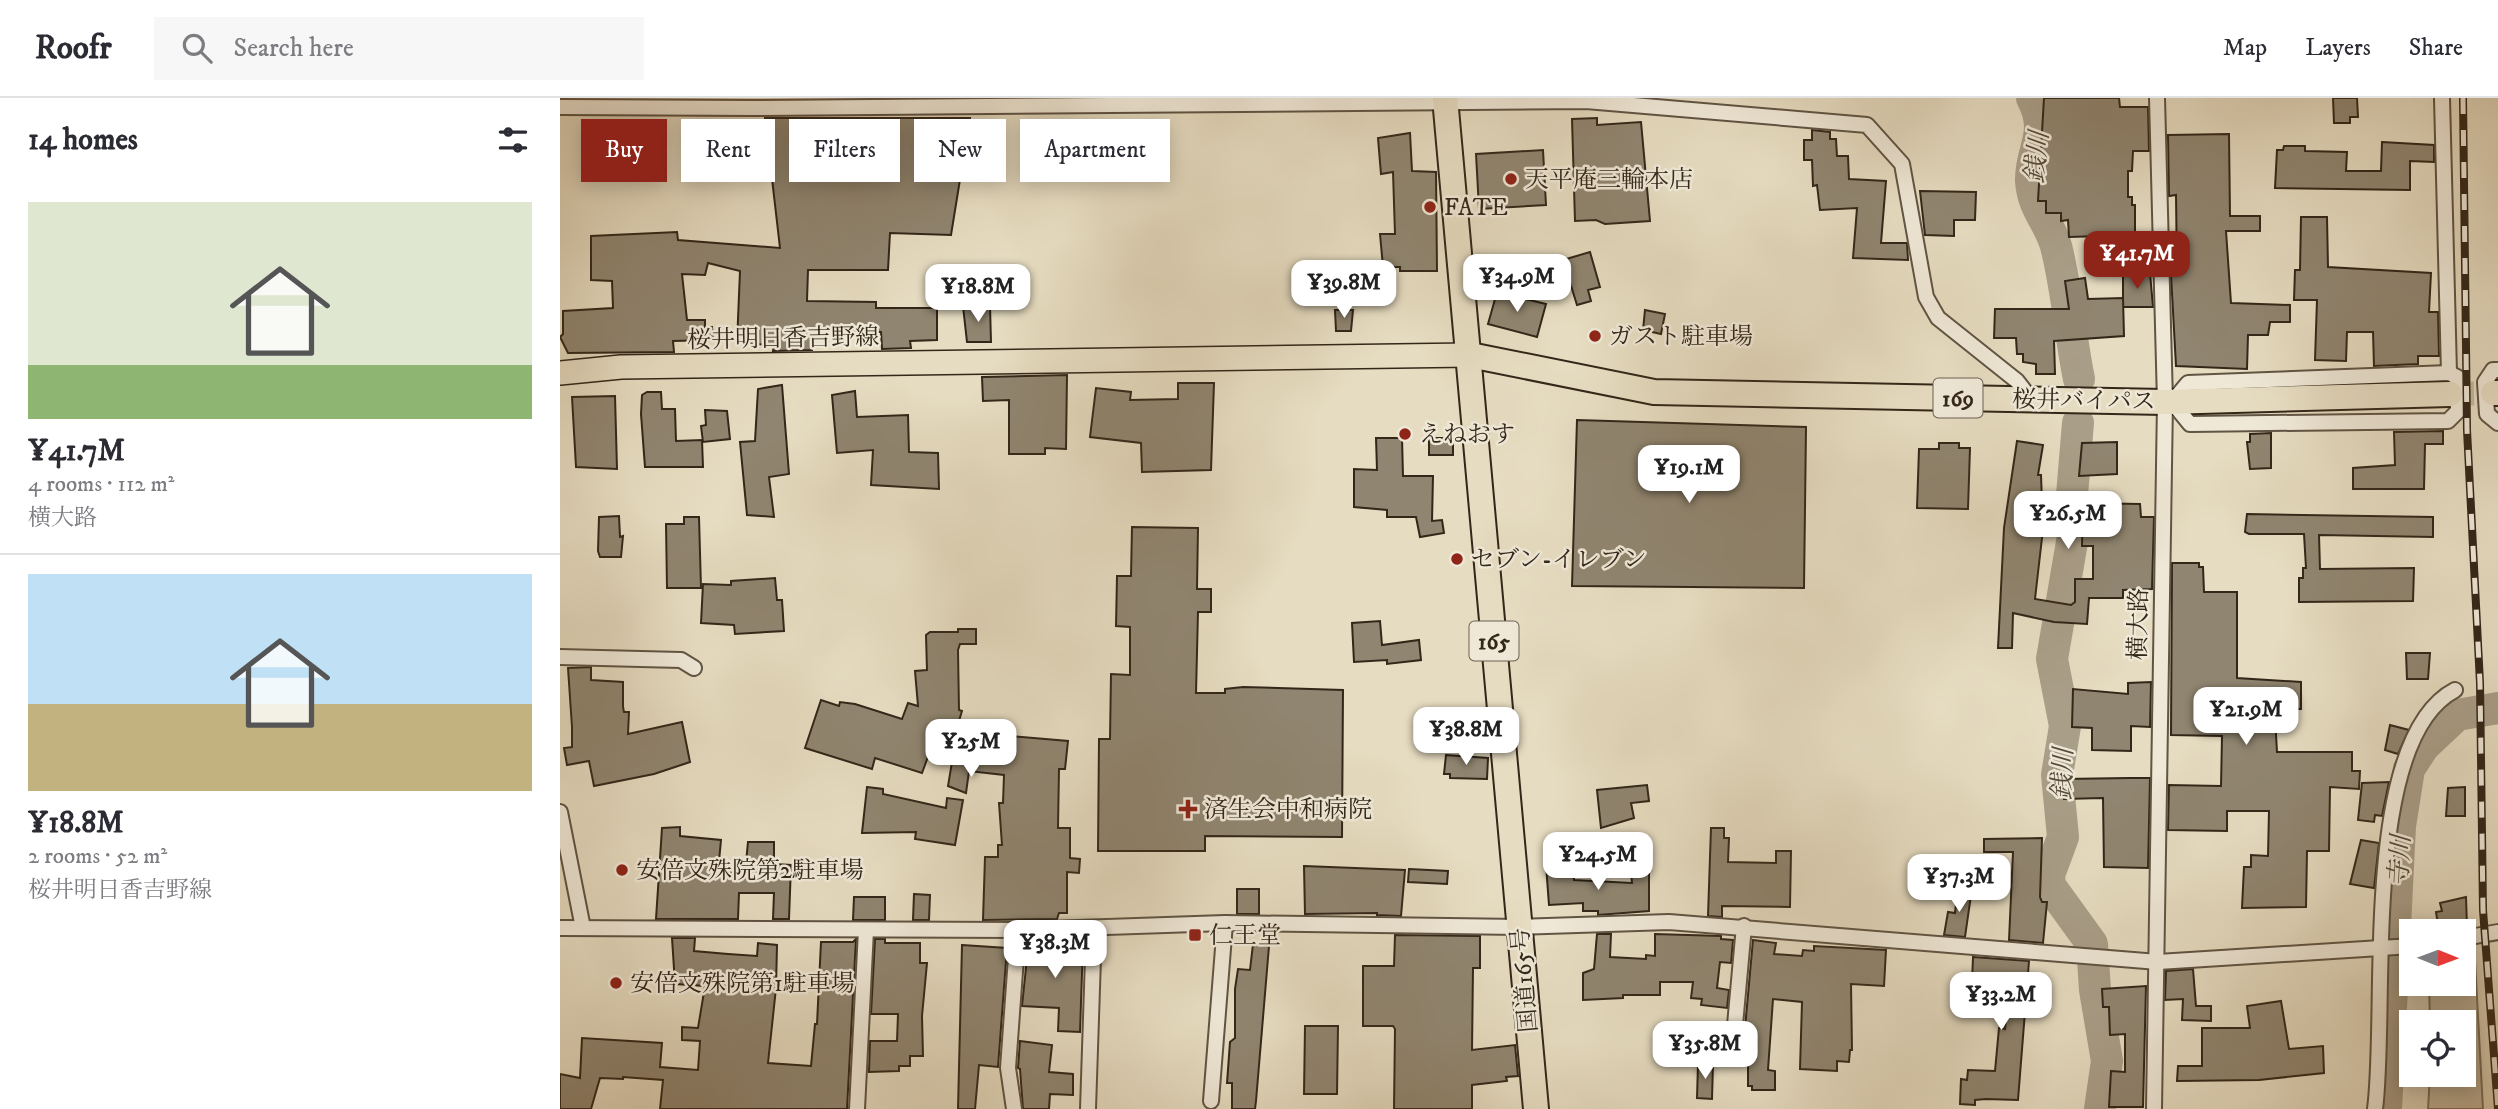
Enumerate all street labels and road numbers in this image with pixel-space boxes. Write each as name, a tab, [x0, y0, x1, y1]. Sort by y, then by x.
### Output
street label: 桜井明日香吉野線	[687, 322, 879, 356]
road number: 169	[1934, 378, 1982, 418]
street label: 桜井バイパス	[2012, 385, 2156, 417]
street label: 横大路	[2123, 588, 2155, 660]
road number: 165	[1469, 622, 1518, 660]
street label: 国道165号	[1505, 926, 1545, 1034]

